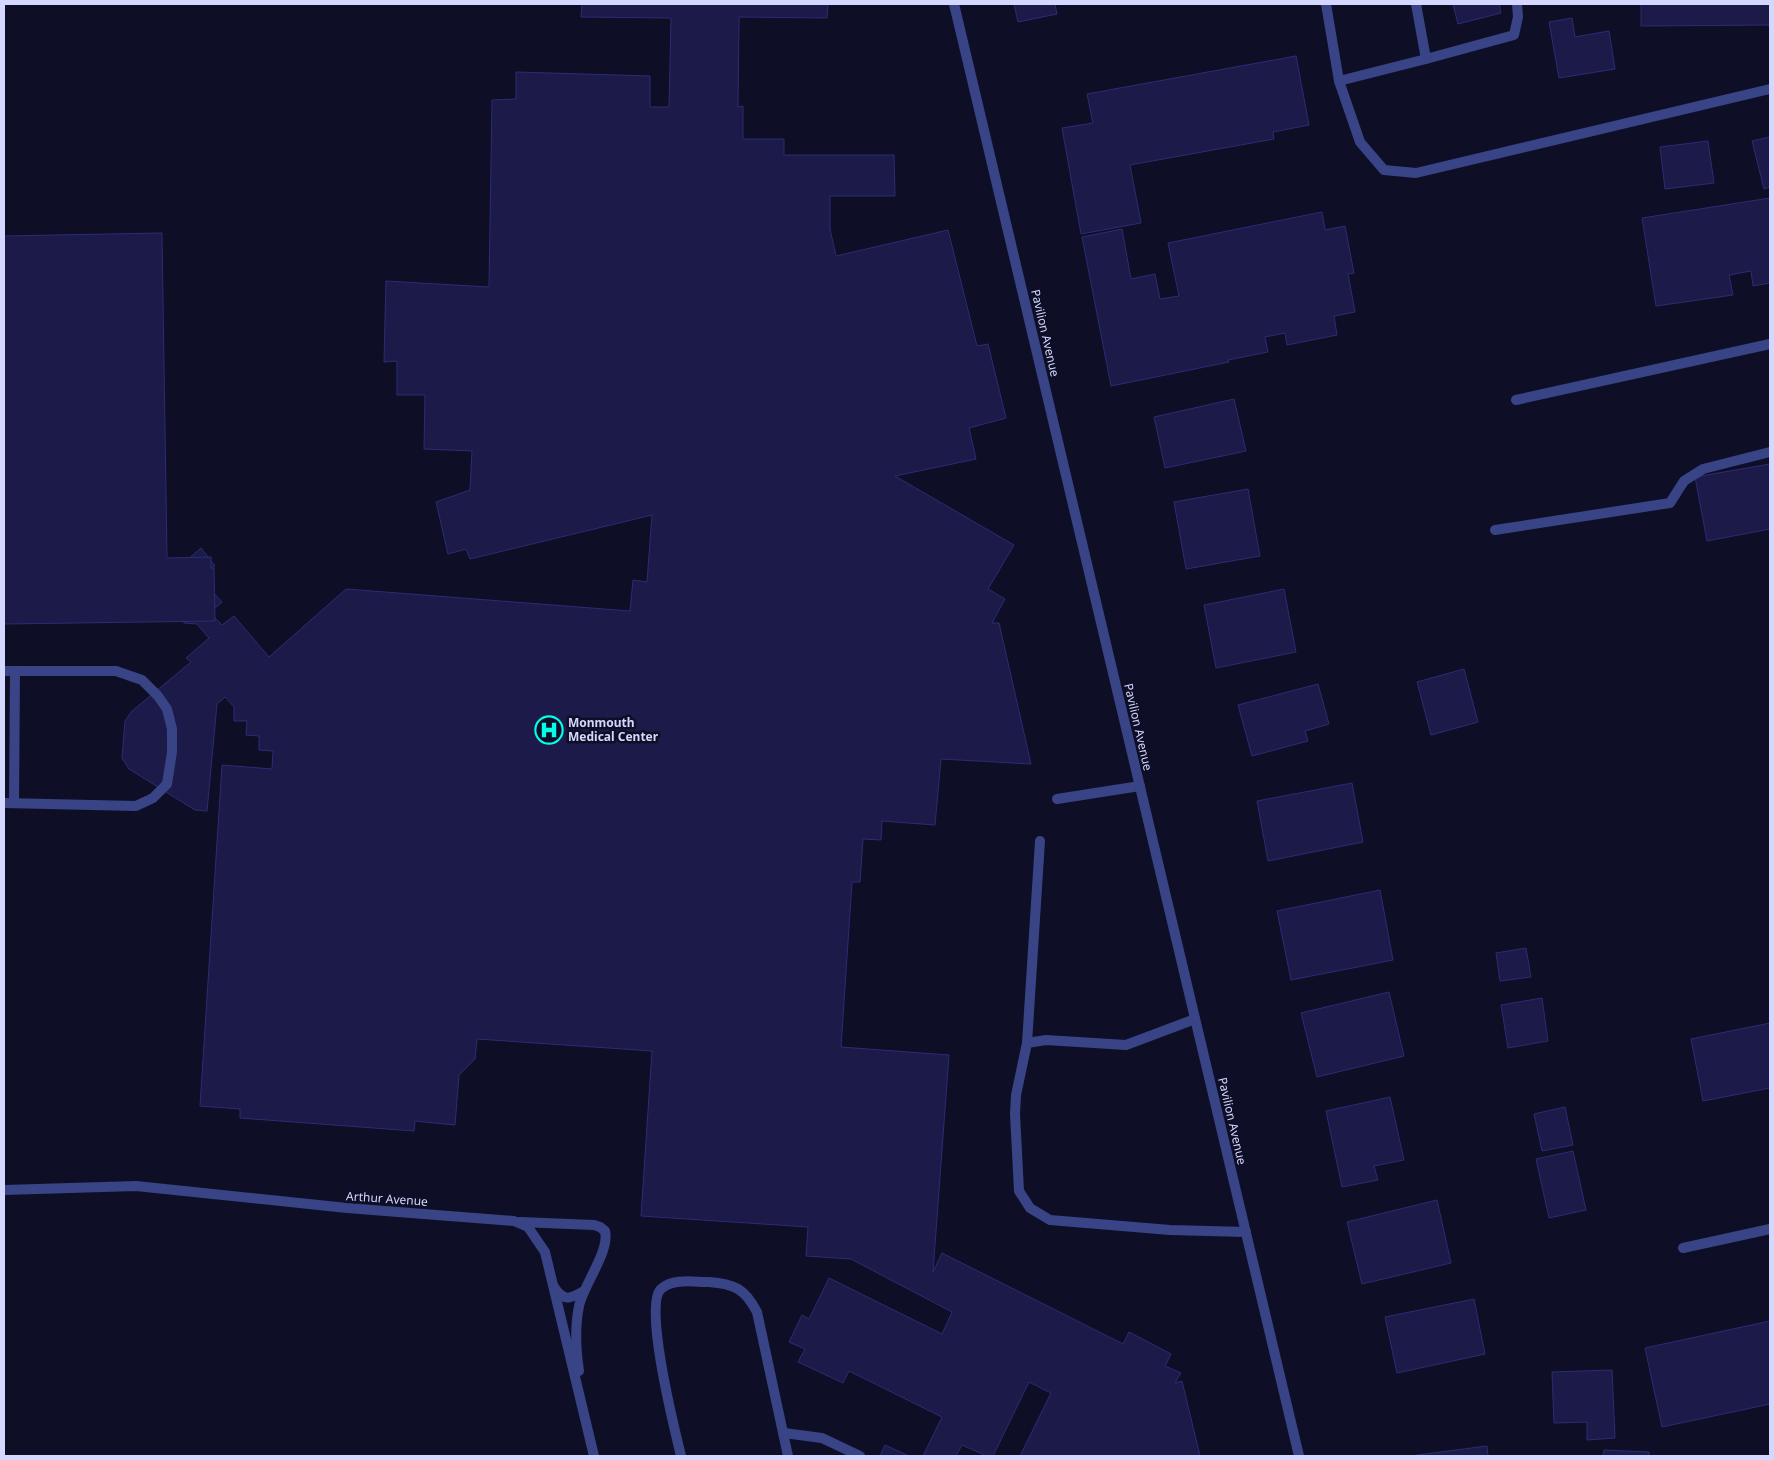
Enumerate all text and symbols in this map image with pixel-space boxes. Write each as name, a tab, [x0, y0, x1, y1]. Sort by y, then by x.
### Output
street label: Pavilion Avenue	[1027, 287, 1064, 379]
street label: Pavilion Avenue	[1120, 681, 1157, 773]
place label: Monmouth Medical Center	[568, 714, 659, 745]
hospital icon: Monmouth Medical Center	[534, 715, 564, 745]
street label: Pavilion Avenue	[1214, 1075, 1251, 1167]
street label: Arthur Avenue	[346, 1187, 429, 1210]

